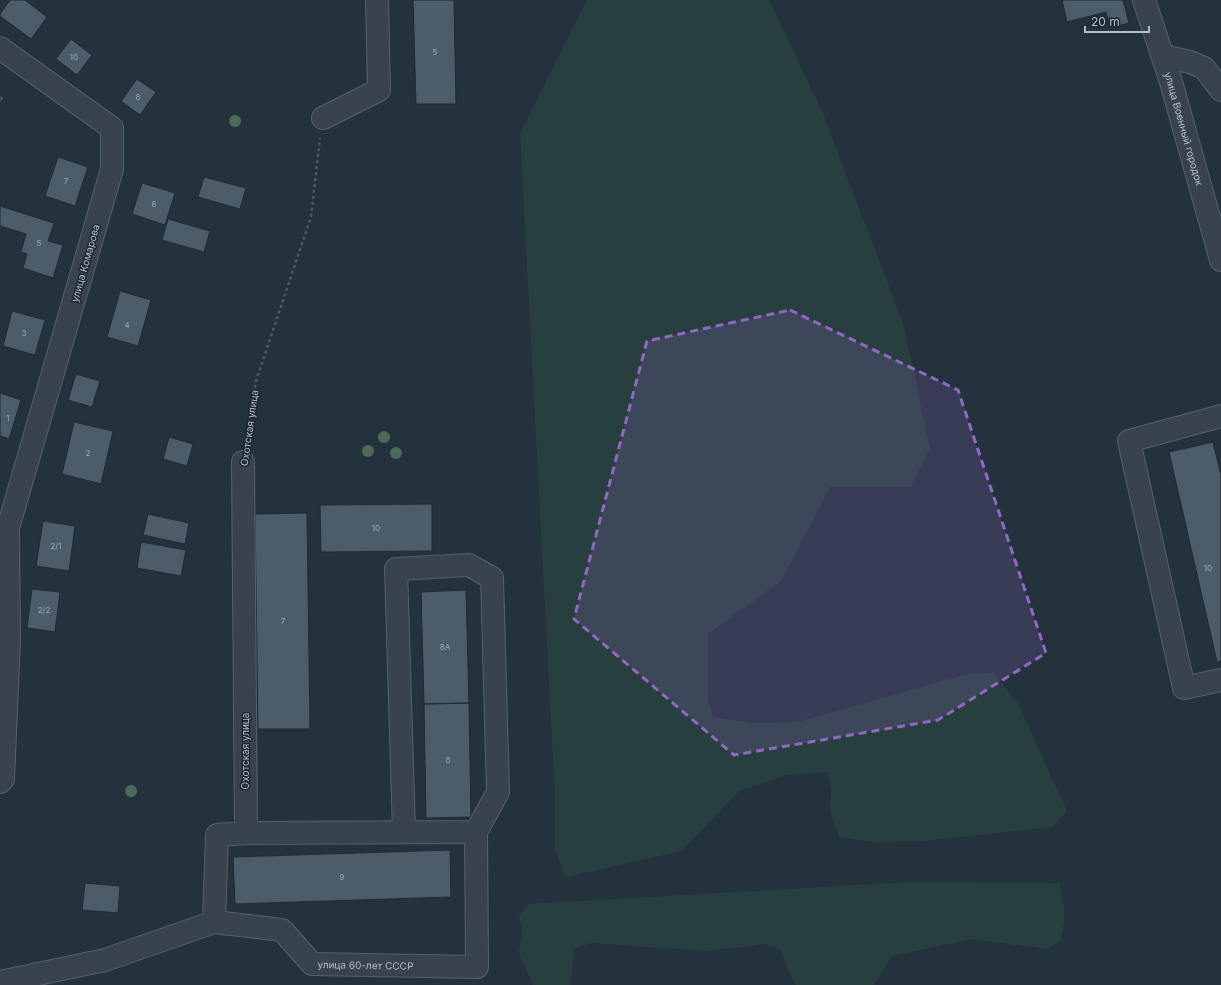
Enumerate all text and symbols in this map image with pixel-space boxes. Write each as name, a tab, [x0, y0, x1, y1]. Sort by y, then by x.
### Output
scale bar	[1085, 8, 1149, 34]
text: 20 m	[1091, 14, 1120, 29]
house number: 5	[433, 47, 438, 57]
house number: 10	[70, 52, 78, 62]
street label: улица Военный городок	[1162, 70, 1206, 188]
house number: 8	[136, 92, 141, 102]
house number: 7	[64, 176, 69, 186]
house number: 6	[152, 199, 157, 209]
street label: улица Комарова	[68, 223, 102, 303]
house number: 5	[37, 238, 42, 248]
house number: 4	[124, 320, 130, 330]
house number: 3	[22, 328, 27, 338]
street label: Охотская улица	[238, 389, 260, 467]
house number: 1	[6, 413, 10, 423]
house number: 2	[86, 448, 91, 458]
house number: 10	[372, 523, 380, 533]
house number: 2/1	[50, 541, 62, 551]
house number: 10	[1204, 563, 1212, 573]
house number: 2/2	[38, 605, 50, 615]
house number: 7	[281, 616, 286, 626]
house number: 8А	[440, 642, 451, 652]
street label: Охотская улица	[239, 713, 251, 789]
house number: 8	[446, 755, 451, 765]
house number: 9	[340, 872, 345, 882]
street label: улица 60-лет СССР	[317, 958, 413, 972]

